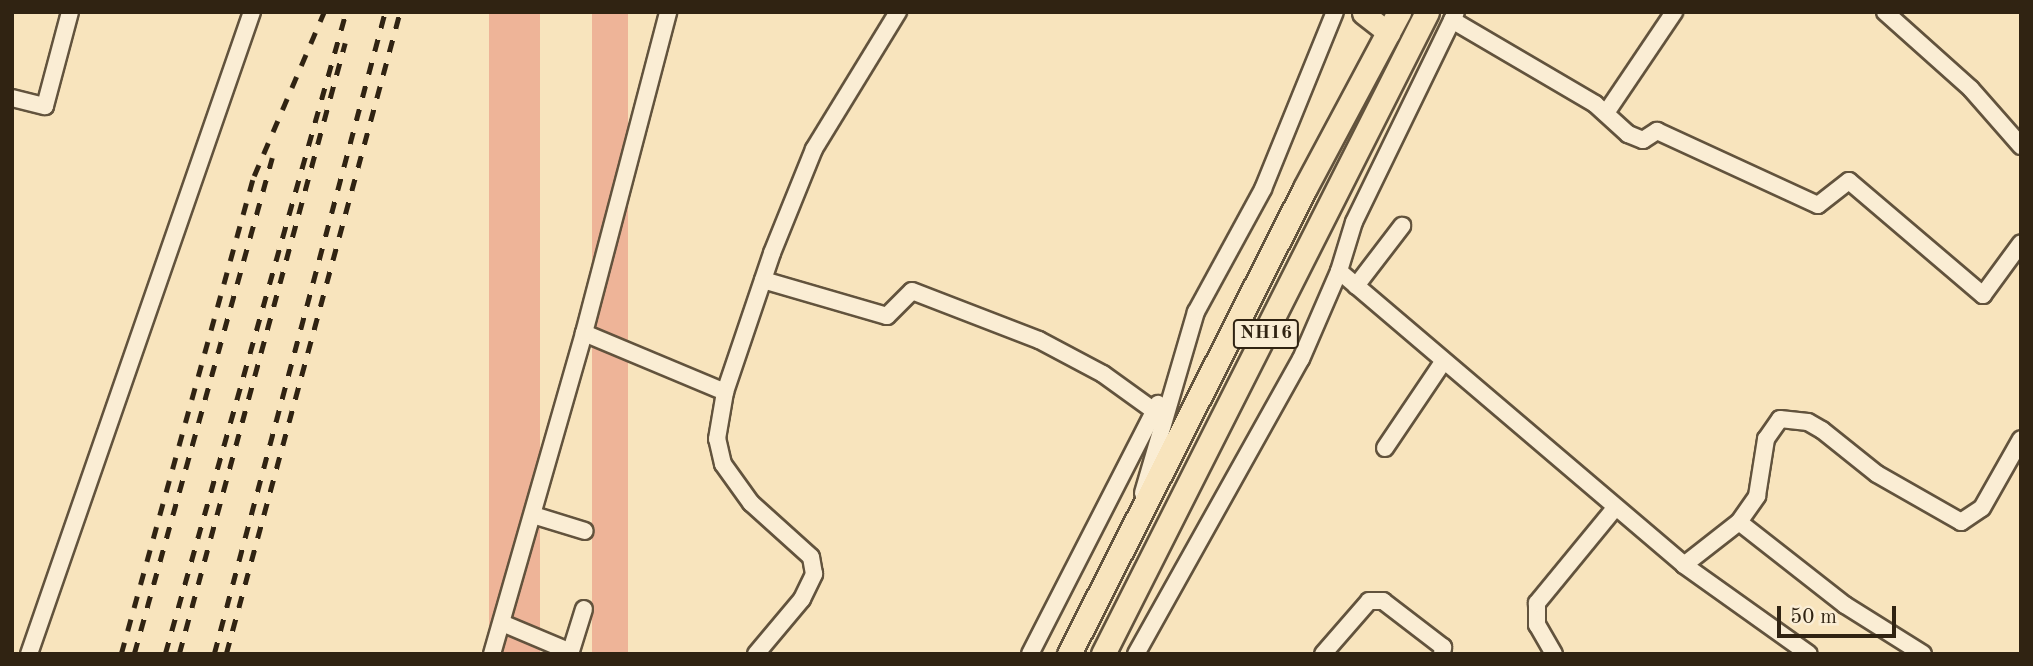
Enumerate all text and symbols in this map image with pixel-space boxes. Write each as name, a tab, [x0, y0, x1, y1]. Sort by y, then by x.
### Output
road number: NH16	[1233, 318, 1299, 350]
scale bar	[1781, 592, 1900, 636]
text: 50 m	[1790, 607, 1837, 628]

